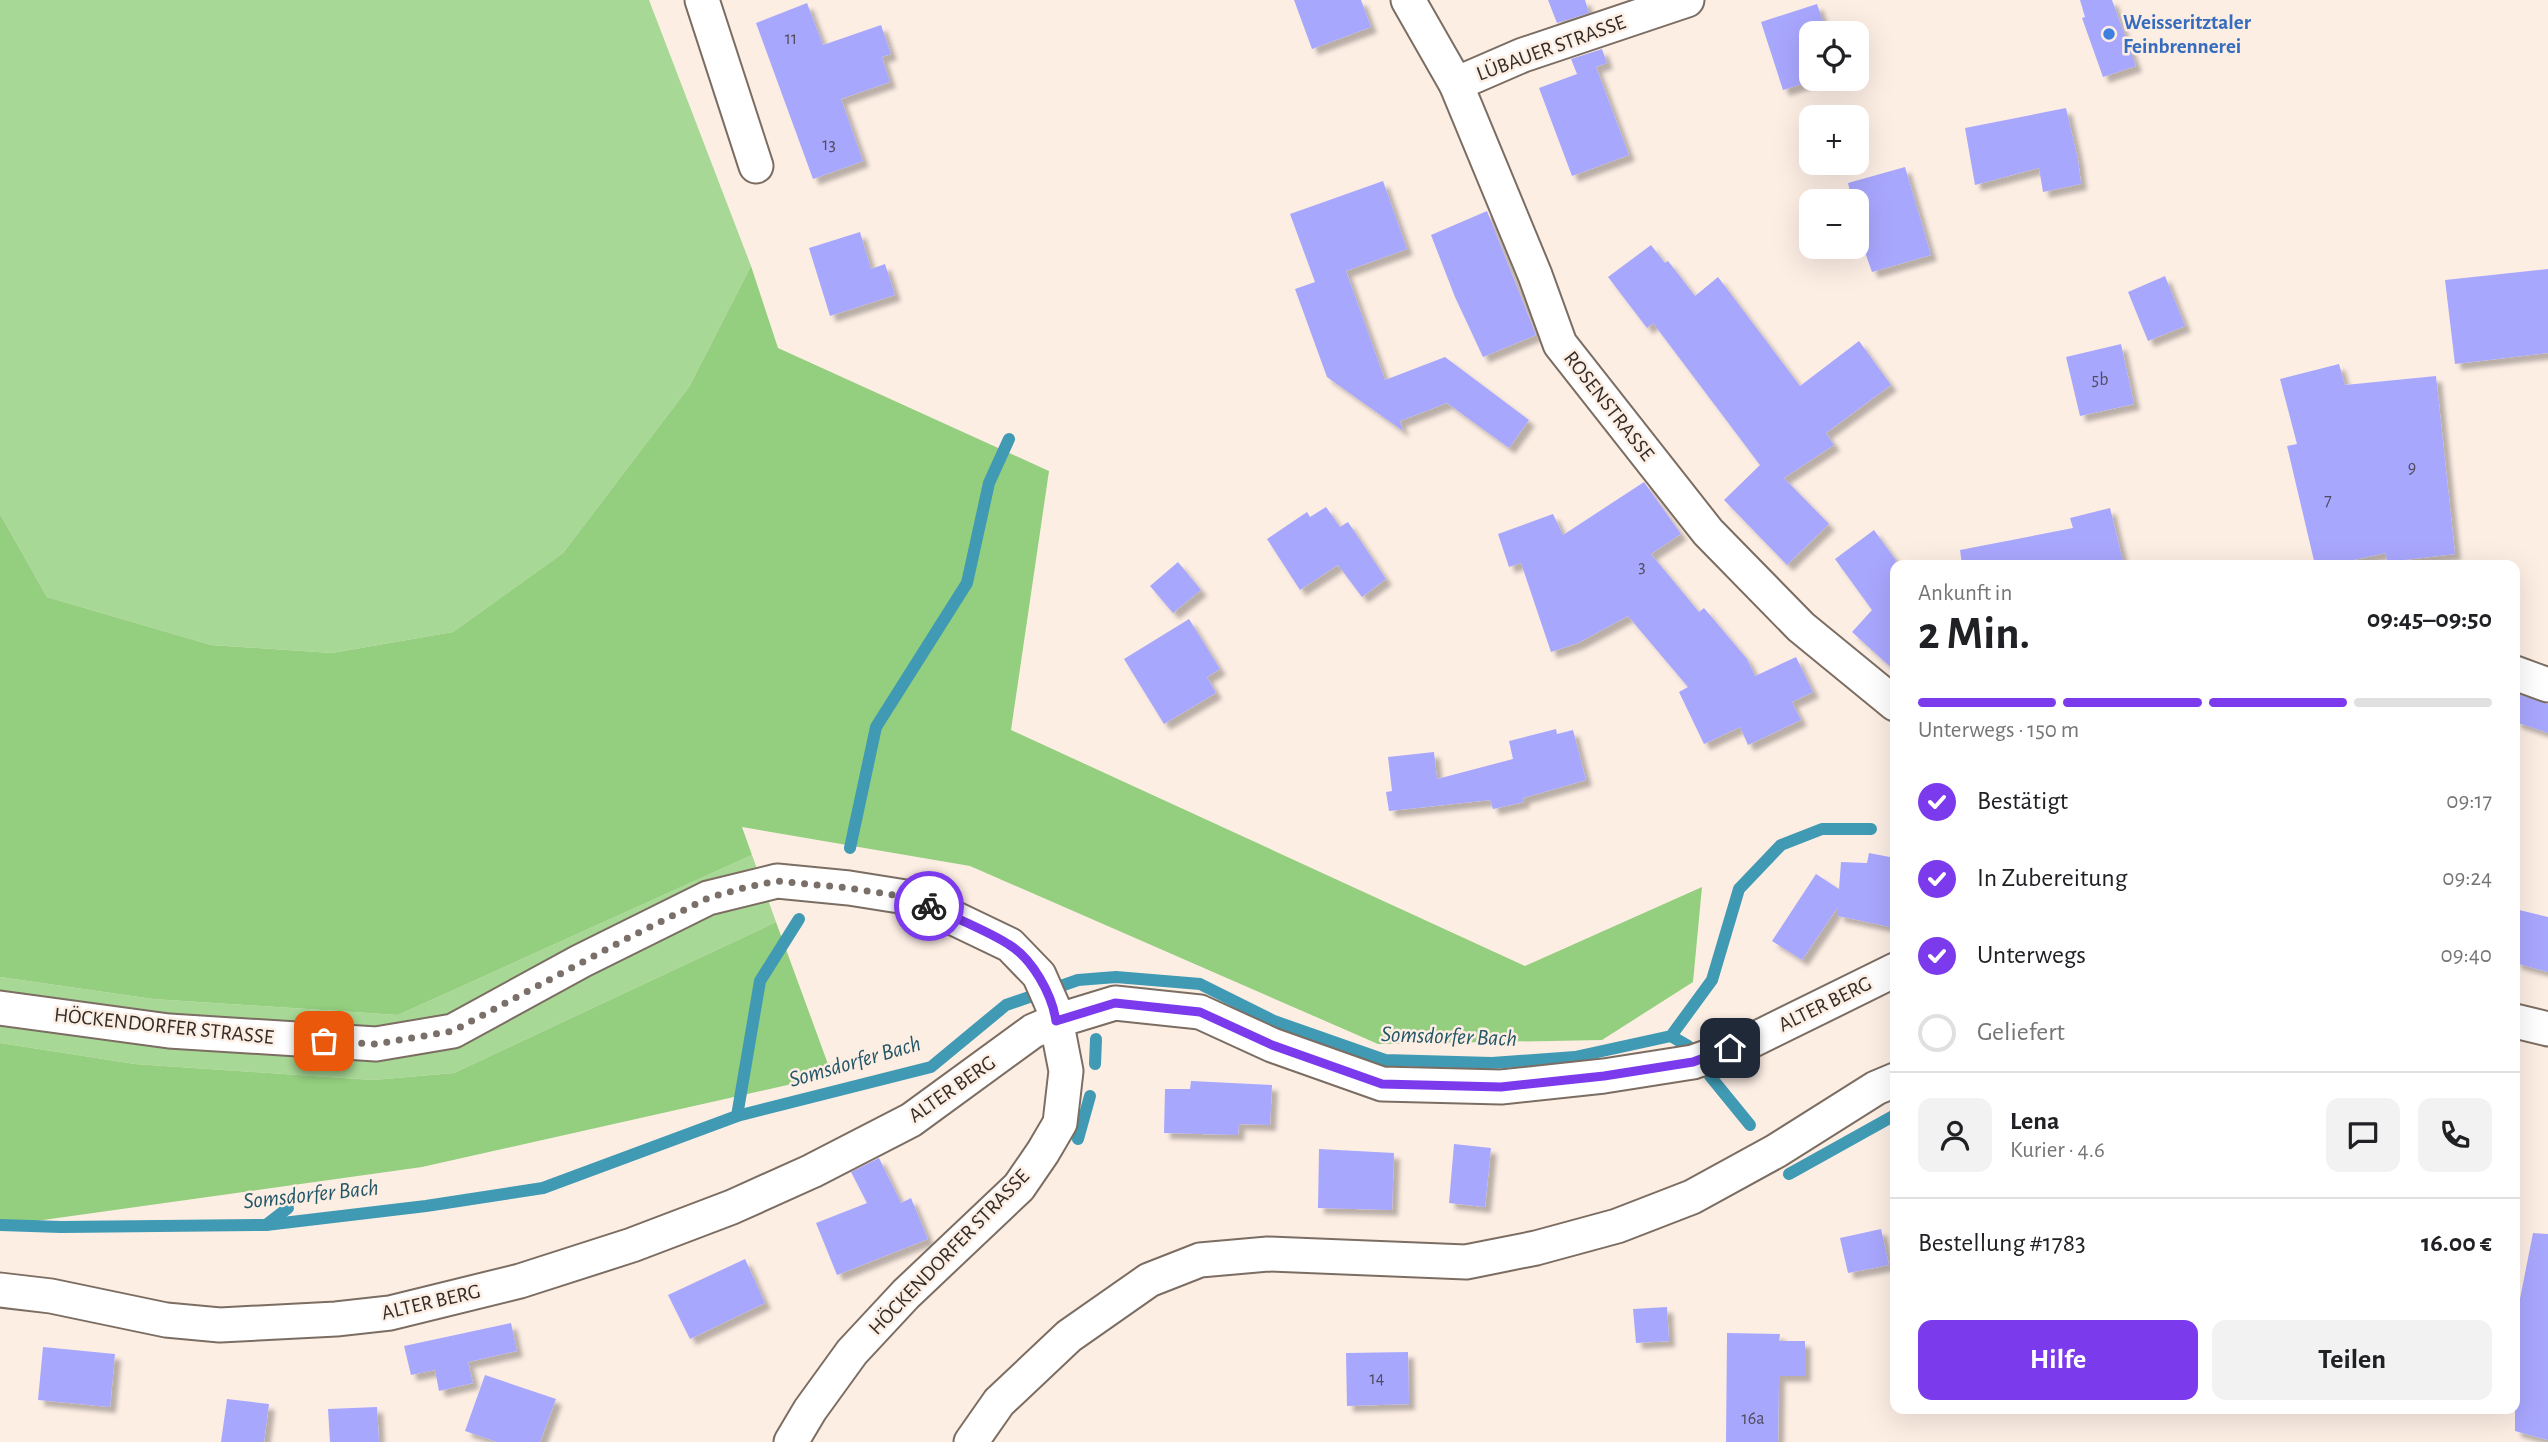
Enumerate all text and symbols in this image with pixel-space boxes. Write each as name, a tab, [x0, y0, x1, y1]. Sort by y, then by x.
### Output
street label: LÜBAUER STRASSE	[1473, 10, 1628, 85]
place label: Weisseritztaler Feinbrennerei	[2123, 12, 2252, 57]
map controls	[1799, 21, 1869, 259]
button: locate	[1799, 21, 1869, 91]
marker: Weisseritztaler Feinbrennerei	[2101, 26, 2117, 42]
house number: 11	[785, 30, 797, 48]
button: +	[1799, 105, 1869, 175]
house number: 13	[822, 136, 836, 154]
button: −	[1799, 189, 1869, 259]
street label: ROSENSTRASSE	[1560, 347, 1658, 465]
house number: 5b	[2092, 371, 2108, 389]
house number: 9	[2408, 459, 2416, 477]
house number: 7	[2324, 492, 2332, 510]
house number: 3	[1638, 558, 1646, 576]
text: Ankunft in	[1918, 582, 2012, 605]
text: 09:45–09:50	[2367, 606, 2492, 632]
text: 2 Min.	[1918, 611, 2030, 657]
text: Unterwegs · 150 m	[1918, 719, 2079, 742]
icon: check	[1918, 783, 1956, 821]
text: Bestätigt	[1977, 788, 2068, 814]
text: 09:17	[2446, 790, 2492, 813]
icon: check	[1918, 860, 1956, 898]
text: In Zubereitung	[1977, 865, 2127, 891]
text: 09:24	[2442, 867, 2492, 890]
courier	[894, 871, 964, 941]
icon: bike	[910, 887, 948, 925]
icon: check	[1918, 937, 1956, 975]
text: Unterwegs	[1977, 942, 2086, 968]
text: 09:40	[2441, 944, 2492, 967]
street label: ALTER BERG	[1775, 972, 1875, 1036]
street label: HÖCKENDORFER STRASSE	[53, 1003, 275, 1048]
pin	[294, 1011, 354, 1071]
pin	[1700, 1018, 1760, 1078]
text: Geliefert	[1977, 1019, 2065, 1045]
icon: bag	[305, 1022, 343, 1060]
water label: Somsdorfer Bach	[1381, 1023, 1517, 1051]
icon: home	[1711, 1029, 1749, 1067]
water label: Somsdorfer Bach	[786, 1032, 924, 1092]
street label: ALTER BERG	[905, 1051, 999, 1127]
button: person	[1918, 1098, 1992, 1172]
button: chat	[2326, 1098, 2400, 1172]
button: phone	[2418, 1098, 2492, 1172]
text: Lena	[2010, 1108, 2060, 1134]
text: Kurier · 4.6	[2010, 1139, 2105, 1162]
street label: HÖCKENDORFER STRASSE	[864, 1165, 1033, 1339]
water label: Somsdorfer Bach	[242, 1176, 380, 1214]
text: Bestellung #1783	[1918, 1230, 2086, 1256]
text: 16.00 €	[2421, 1230, 2492, 1256]
street label: ALTER BERG	[380, 1280, 482, 1324]
button: Hilfe	[1918, 1320, 2198, 1400]
button: Teilen	[2212, 1320, 2492, 1400]
house number: 14	[1370, 1370, 1385, 1388]
house number: 16a	[1742, 1410, 1764, 1428]

